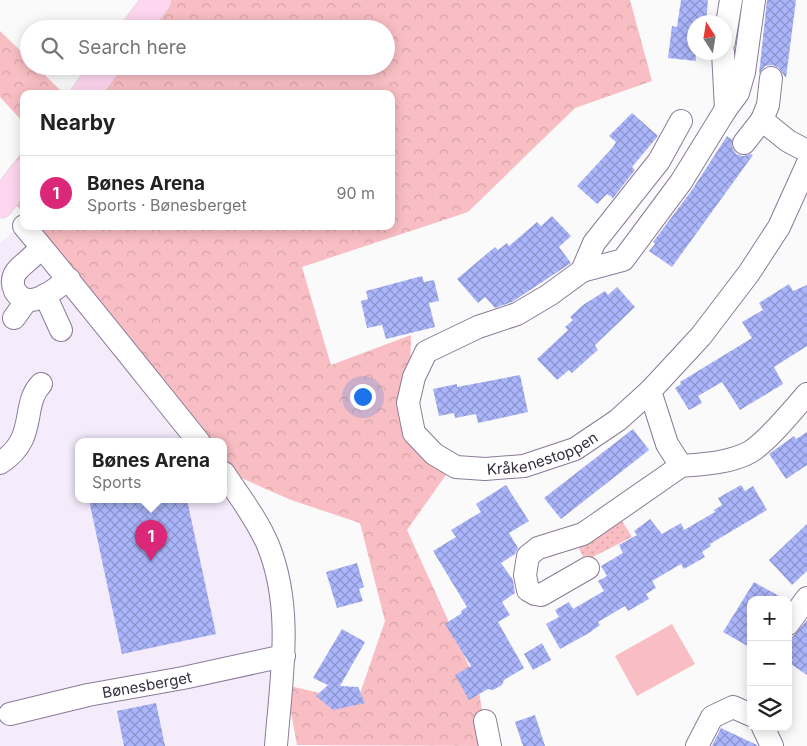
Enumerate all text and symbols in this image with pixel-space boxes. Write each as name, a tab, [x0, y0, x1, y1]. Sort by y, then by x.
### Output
north arrow	[687, 15, 732, 60]
search box	[20, 20, 395, 75]
icon: search	[38, 34, 66, 62]
text: Search here	[78, 36, 187, 59]
text: Nearby	[40, 110, 115, 135]
text: Bønes Arena	[87, 172, 205, 195]
text: 1	[53, 183, 59, 203]
text: 90 m	[336, 183, 375, 203]
text: Sports · Bønesberget	[87, 195, 247, 215]
your location	[350, 384, 376, 410]
street label: Kråkenestoppen	[486, 427, 601, 478]
popup	[75, 438, 227, 503]
text: Bønes Arena	[92, 449, 210, 472]
text: Sports	[92, 472, 141, 492]
pin: 1	[135, 520, 167, 561]
map controls	[747, 596, 792, 731]
button: +	[747, 596, 792, 641]
button: −	[747, 641, 792, 686]
street label: Bønesberget	[101, 667, 193, 702]
button: layers	[747, 686, 792, 731]

